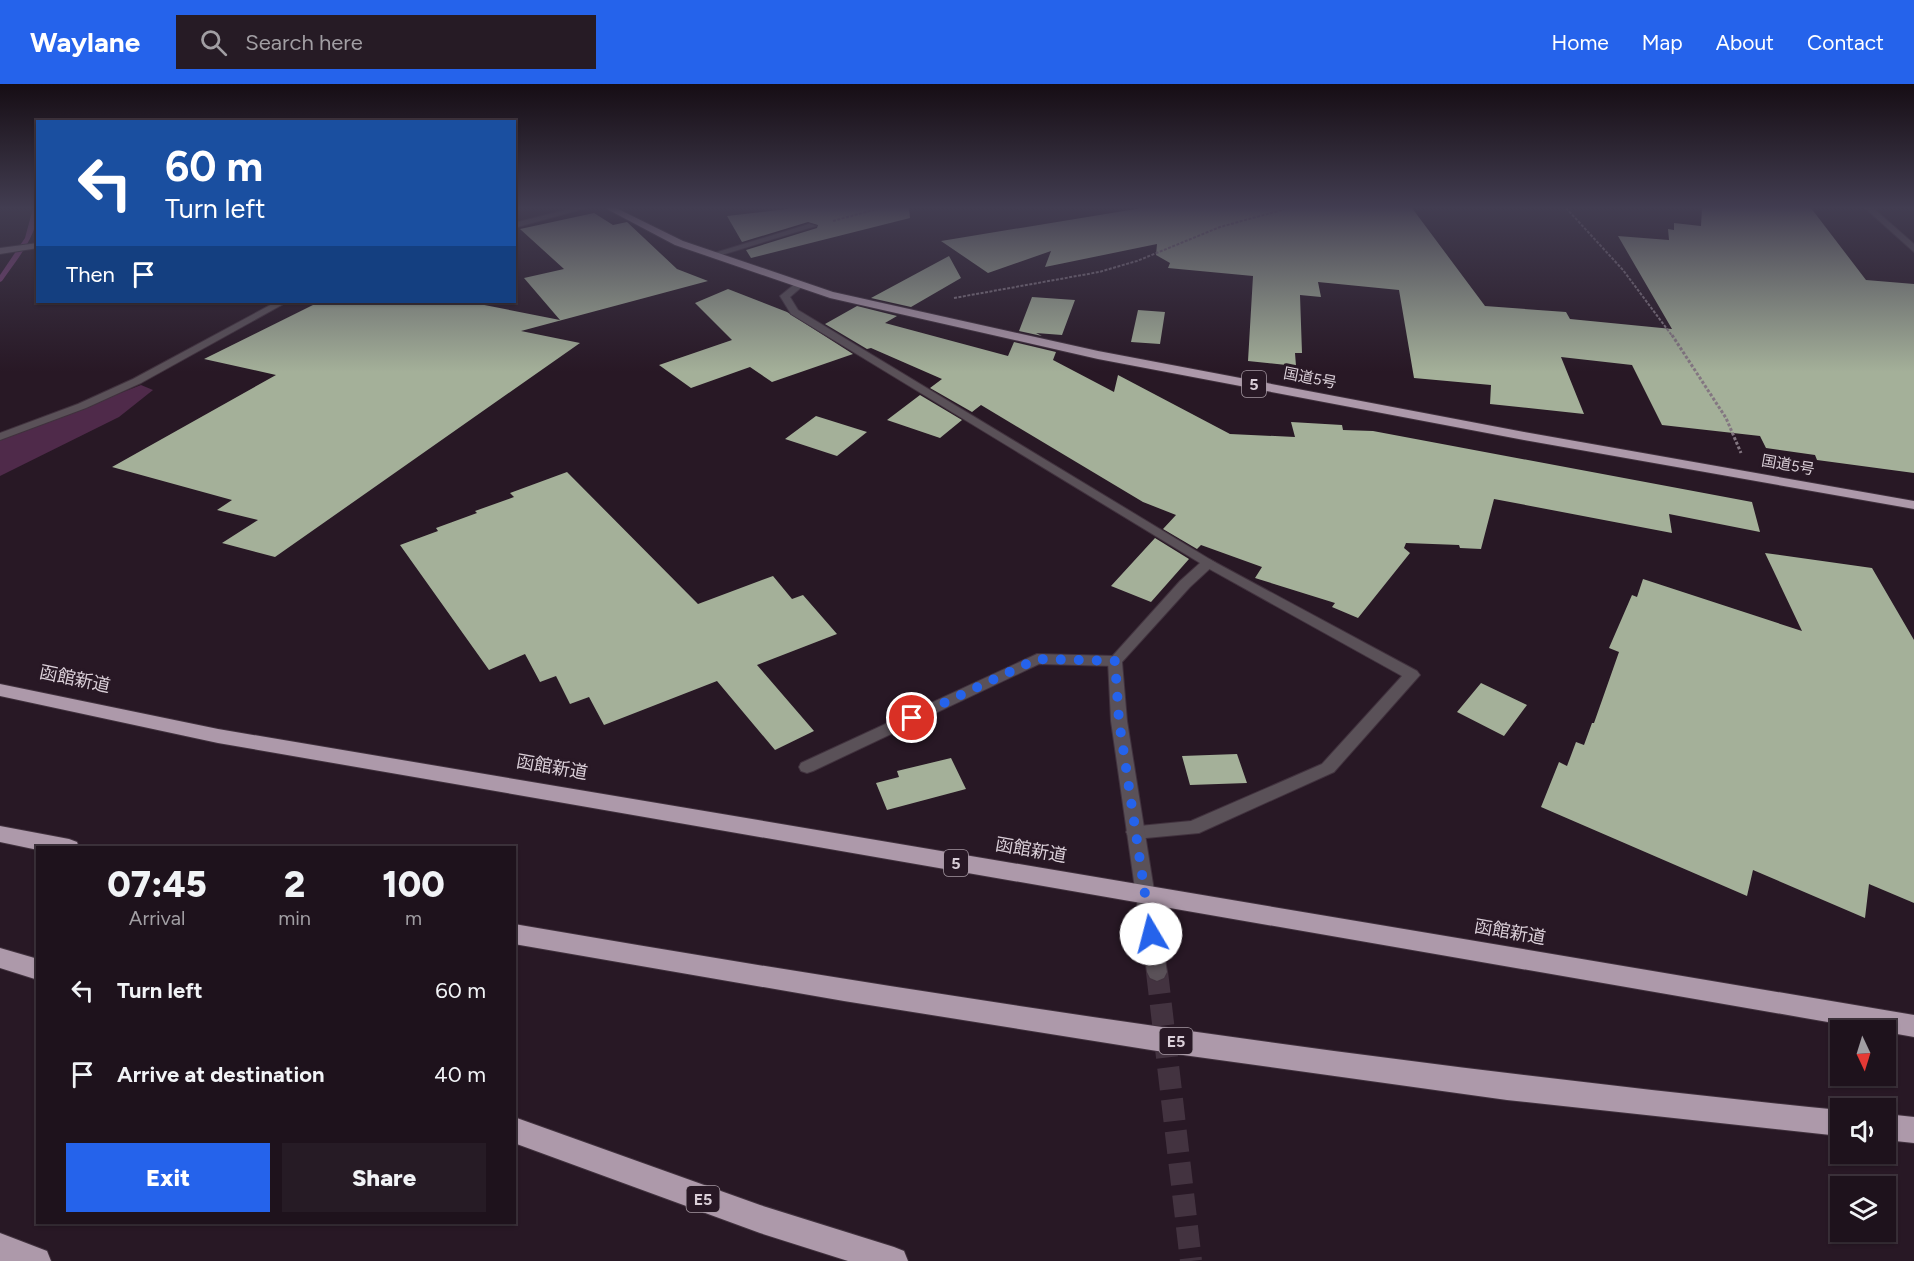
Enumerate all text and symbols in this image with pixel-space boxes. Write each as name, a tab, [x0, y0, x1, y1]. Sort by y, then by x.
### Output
search box	[176, 15, 596, 69]
text: Waylane	[30, 25, 140, 59]
icon: search	[197, 26, 230, 59]
text: Search here	[245, 29, 363, 56]
text: Home	[1552, 30, 1609, 55]
text: Map	[1642, 30, 1683, 55]
text: About	[1716, 30, 1774, 55]
text: Contact	[1807, 30, 1884, 55]
text: 60 m	[165, 141, 263, 192]
icon: left	[66, 144, 144, 222]
text: Turn left	[165, 192, 265, 225]
icon: arrive	[127, 258, 160, 291]
text: Then	[66, 261, 115, 288]
street label: 国道5号	[1282, 364, 1338, 392]
road number: 5	[1242, 371, 1266, 397]
street label: 国道5号	[1760, 451, 1816, 479]
street label: 函館新道	[37, 661, 113, 697]
pin	[886, 692, 937, 743]
icon: arrive	[895, 701, 928, 734]
street label: 函館新道	[515, 750, 589, 784]
street label: 函館新道	[994, 833, 1068, 867]
road number: 5	[944, 850, 968, 876]
text: 07:45	[107, 863, 207, 906]
text: 2	[284, 863, 305, 906]
text: 100	[382, 863, 445, 906]
position arrow	[1119, 902, 1183, 966]
text: Arrival	[129, 906, 185, 930]
text: min	[278, 906, 311, 930]
text: m	[405, 906, 422, 930]
street label: 函館新道	[1473, 915, 1547, 949]
icon: left	[66, 974, 99, 1007]
text: Turn left	[117, 977, 203, 1004]
text: 60 m	[435, 977, 486, 1004]
north arrow	[1830, 1020, 1896, 1086]
map controls	[1830, 1020, 1896, 1242]
road number: E5	[1160, 1028, 1192, 1054]
icon: arrive	[66, 1058, 99, 1091]
text: Arrive at destination	[117, 1061, 325, 1088]
text: 40 m	[434, 1061, 486, 1088]
button: sound	[1830, 1098, 1896, 1164]
button: Exit	[66, 1143, 270, 1212]
button: Share	[282, 1143, 486, 1212]
button: layers	[1830, 1176, 1896, 1242]
road number: E5	[686, 1186, 720, 1212]

